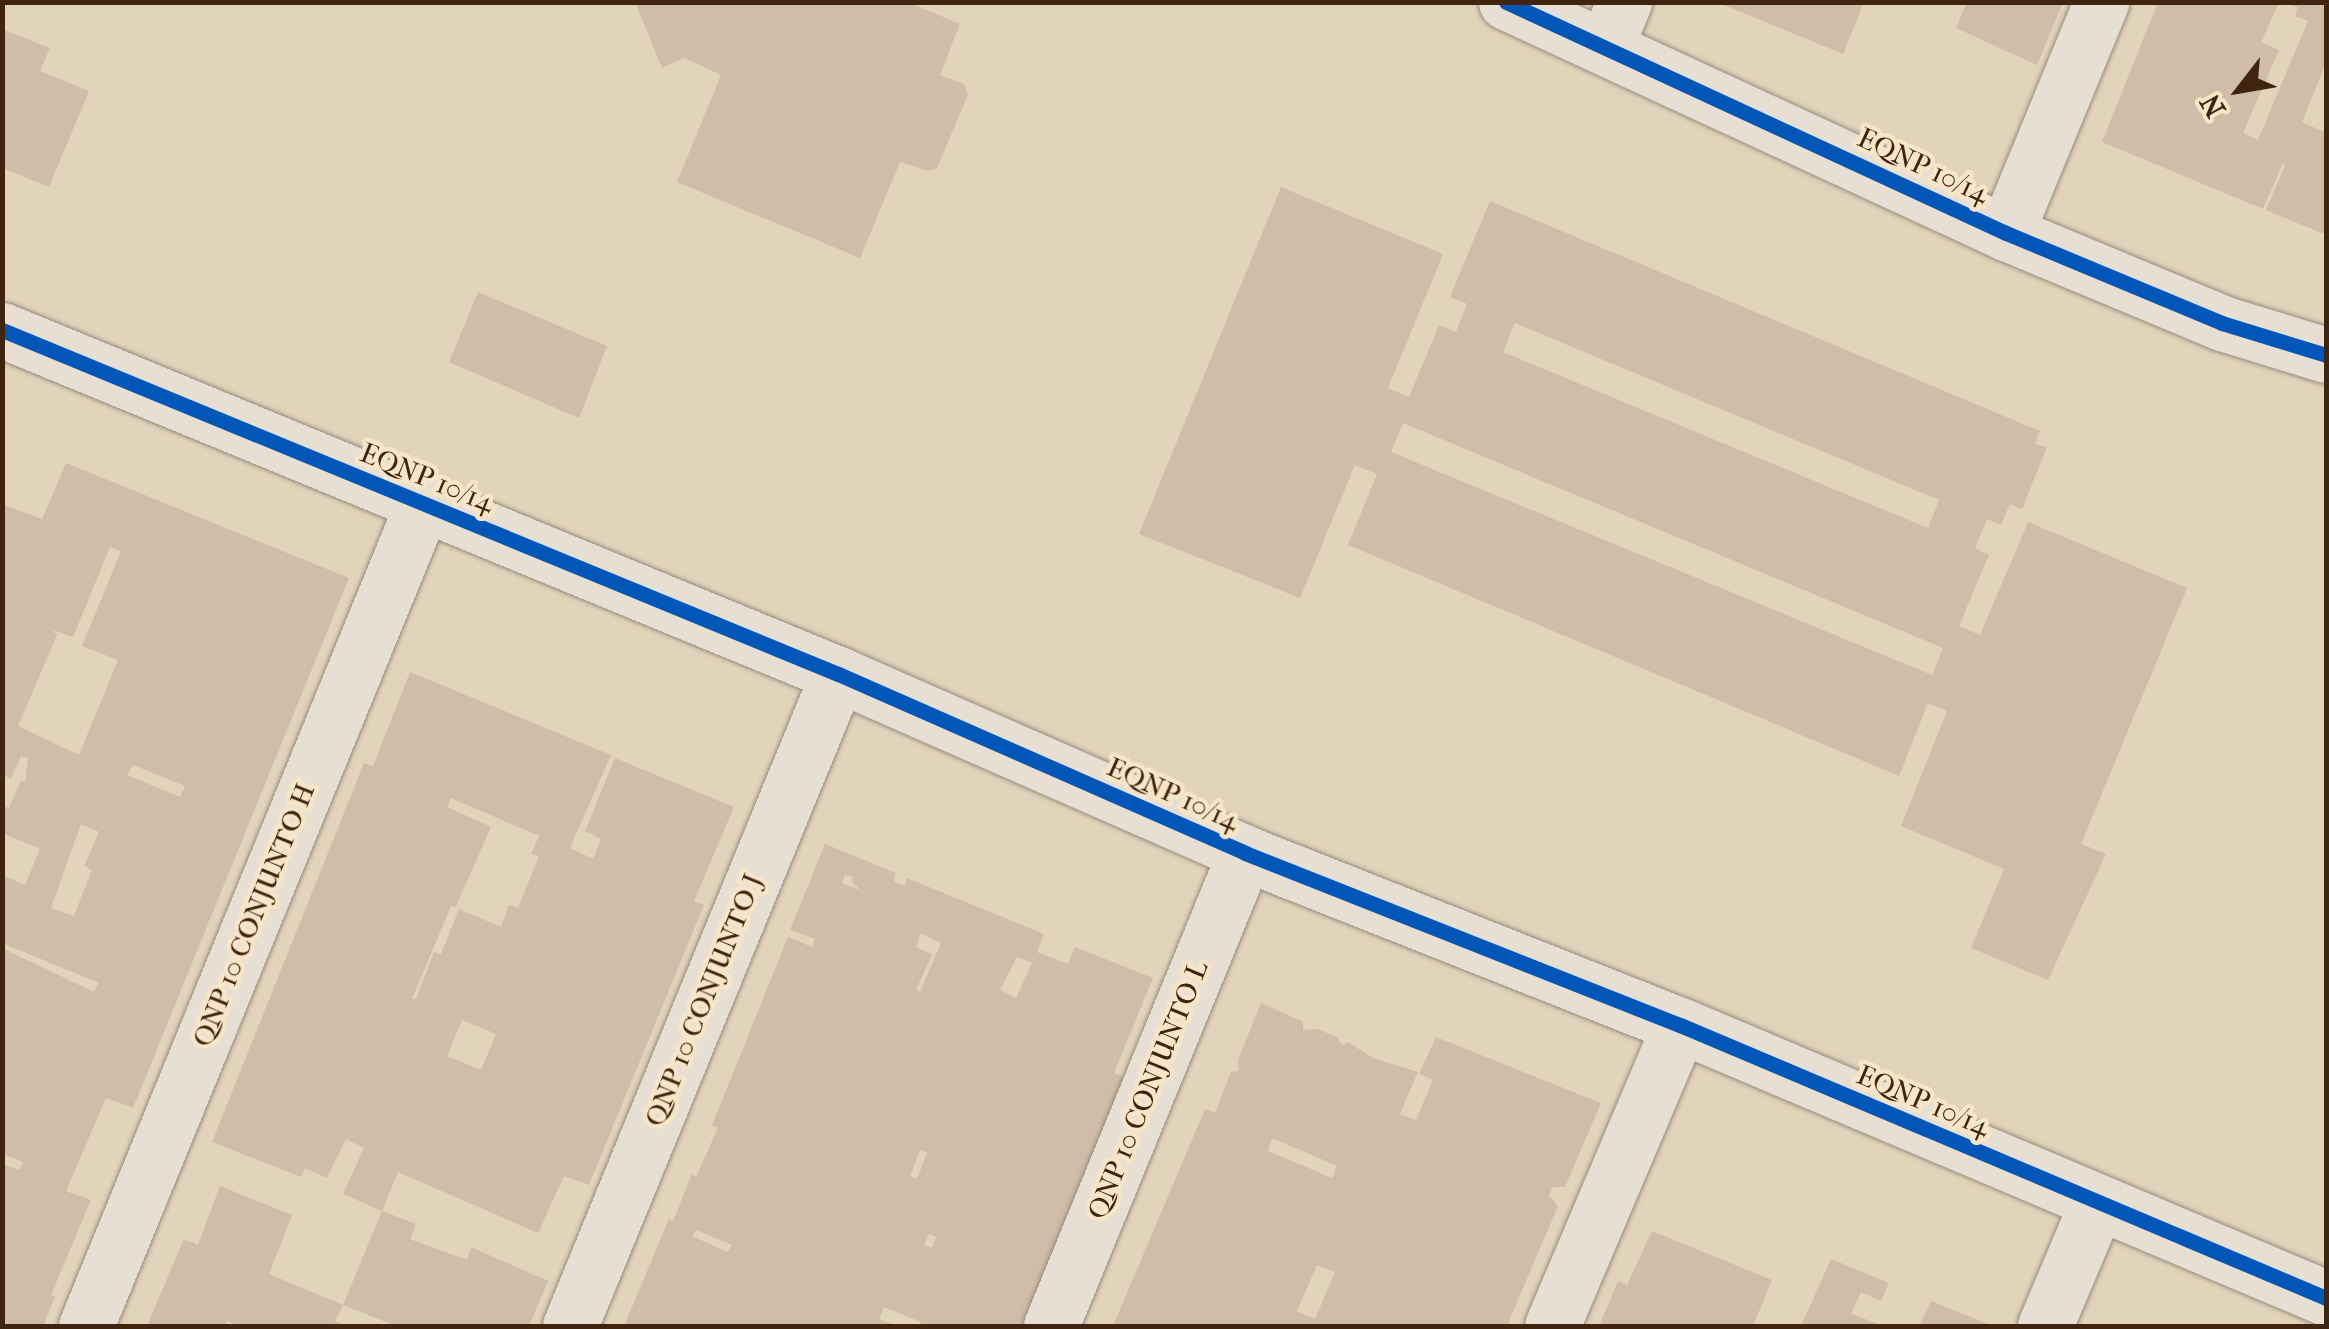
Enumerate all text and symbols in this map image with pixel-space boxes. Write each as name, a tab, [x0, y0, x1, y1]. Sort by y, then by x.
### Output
north arrow	[2189, 40, 2289, 140]
text: N	[2193, 88, 2232, 123]
street label: EQNP 10/14	[1852, 121, 1994, 211]
street label: EQNP 10/14	[355, 436, 499, 520]
street label: EQNP 10/14	[1102, 750, 1244, 838]
street label: QNP 10 CONJUNTO H	[186, 778, 322, 1052]
street label: QNP 10 CONJUNTO J	[638, 869, 770, 1131]
street label: QNP 10 CONJUNTO L	[1081, 956, 1215, 1224]
street label: EQNP 10/14	[1852, 1058, 1994, 1144]

